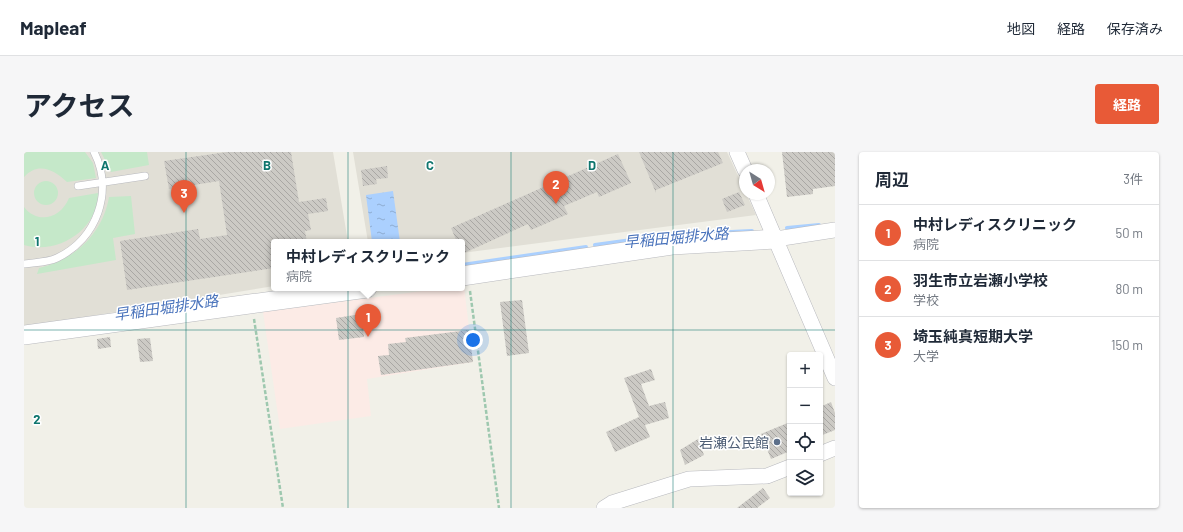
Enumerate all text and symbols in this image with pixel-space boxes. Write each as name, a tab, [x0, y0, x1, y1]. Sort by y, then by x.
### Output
text: Mapleaf	[20, 16, 87, 39]
text: 地図	[1007, 20, 1035, 37]
text: 経路	[1057, 20, 1085, 37]
text: 保存済み	[1107, 20, 1163, 37]
button: 経路	[1095, 84, 1159, 124]
text: アクセス	[24, 88, 135, 122]
text: A	[101, 157, 110, 173]
text: B	[263, 157, 271, 173]
text: C	[426, 157, 434, 173]
text: D	[588, 157, 596, 173]
north arrow	[739, 164, 775, 200]
text: 周辺	[875, 169, 909, 189]
pin: 2	[543, 171, 569, 204]
text: 3件	[1123, 171, 1143, 187]
pin: 3	[171, 180, 197, 213]
text: 中村レディスクリニック	[913, 215, 1077, 233]
water label: 早稲田堀排水路	[623, 223, 731, 251]
text: 1	[886, 225, 890, 241]
text: 50 m	[1116, 225, 1143, 241]
text: 1	[35, 233, 39, 249]
text: 病院	[913, 236, 939, 252]
popup	[271, 239, 465, 291]
text: 中村レディスクリニック	[286, 247, 450, 265]
text: 病院	[286, 268, 312, 284]
text: 羽生市立岩瀬小学校	[913, 271, 1048, 289]
text: 2	[884, 281, 892, 297]
text: 80 m	[1116, 281, 1143, 297]
water label: 早稲田堀排水路	[113, 291, 221, 323]
text: 学校	[913, 292, 939, 308]
pin: 1	[355, 304, 381, 337]
text: 埼玉純真短期大学	[913, 327, 1033, 345]
your location	[463, 330, 483, 350]
text: 3	[884, 337, 892, 353]
text: 150 m	[1111, 337, 1143, 353]
text: 大学	[913, 348, 939, 364]
map controls	[787, 352, 823, 496]
button: +	[787, 352, 823, 388]
button: −	[787, 388, 823, 424]
text: 2	[33, 411, 41, 427]
button: locate	[787, 424, 823, 460]
place label: 岩瀬公民館	[699, 434, 769, 451]
marker: 岩瀬公民館	[772, 437, 782, 447]
button: layers	[787, 460, 823, 496]

